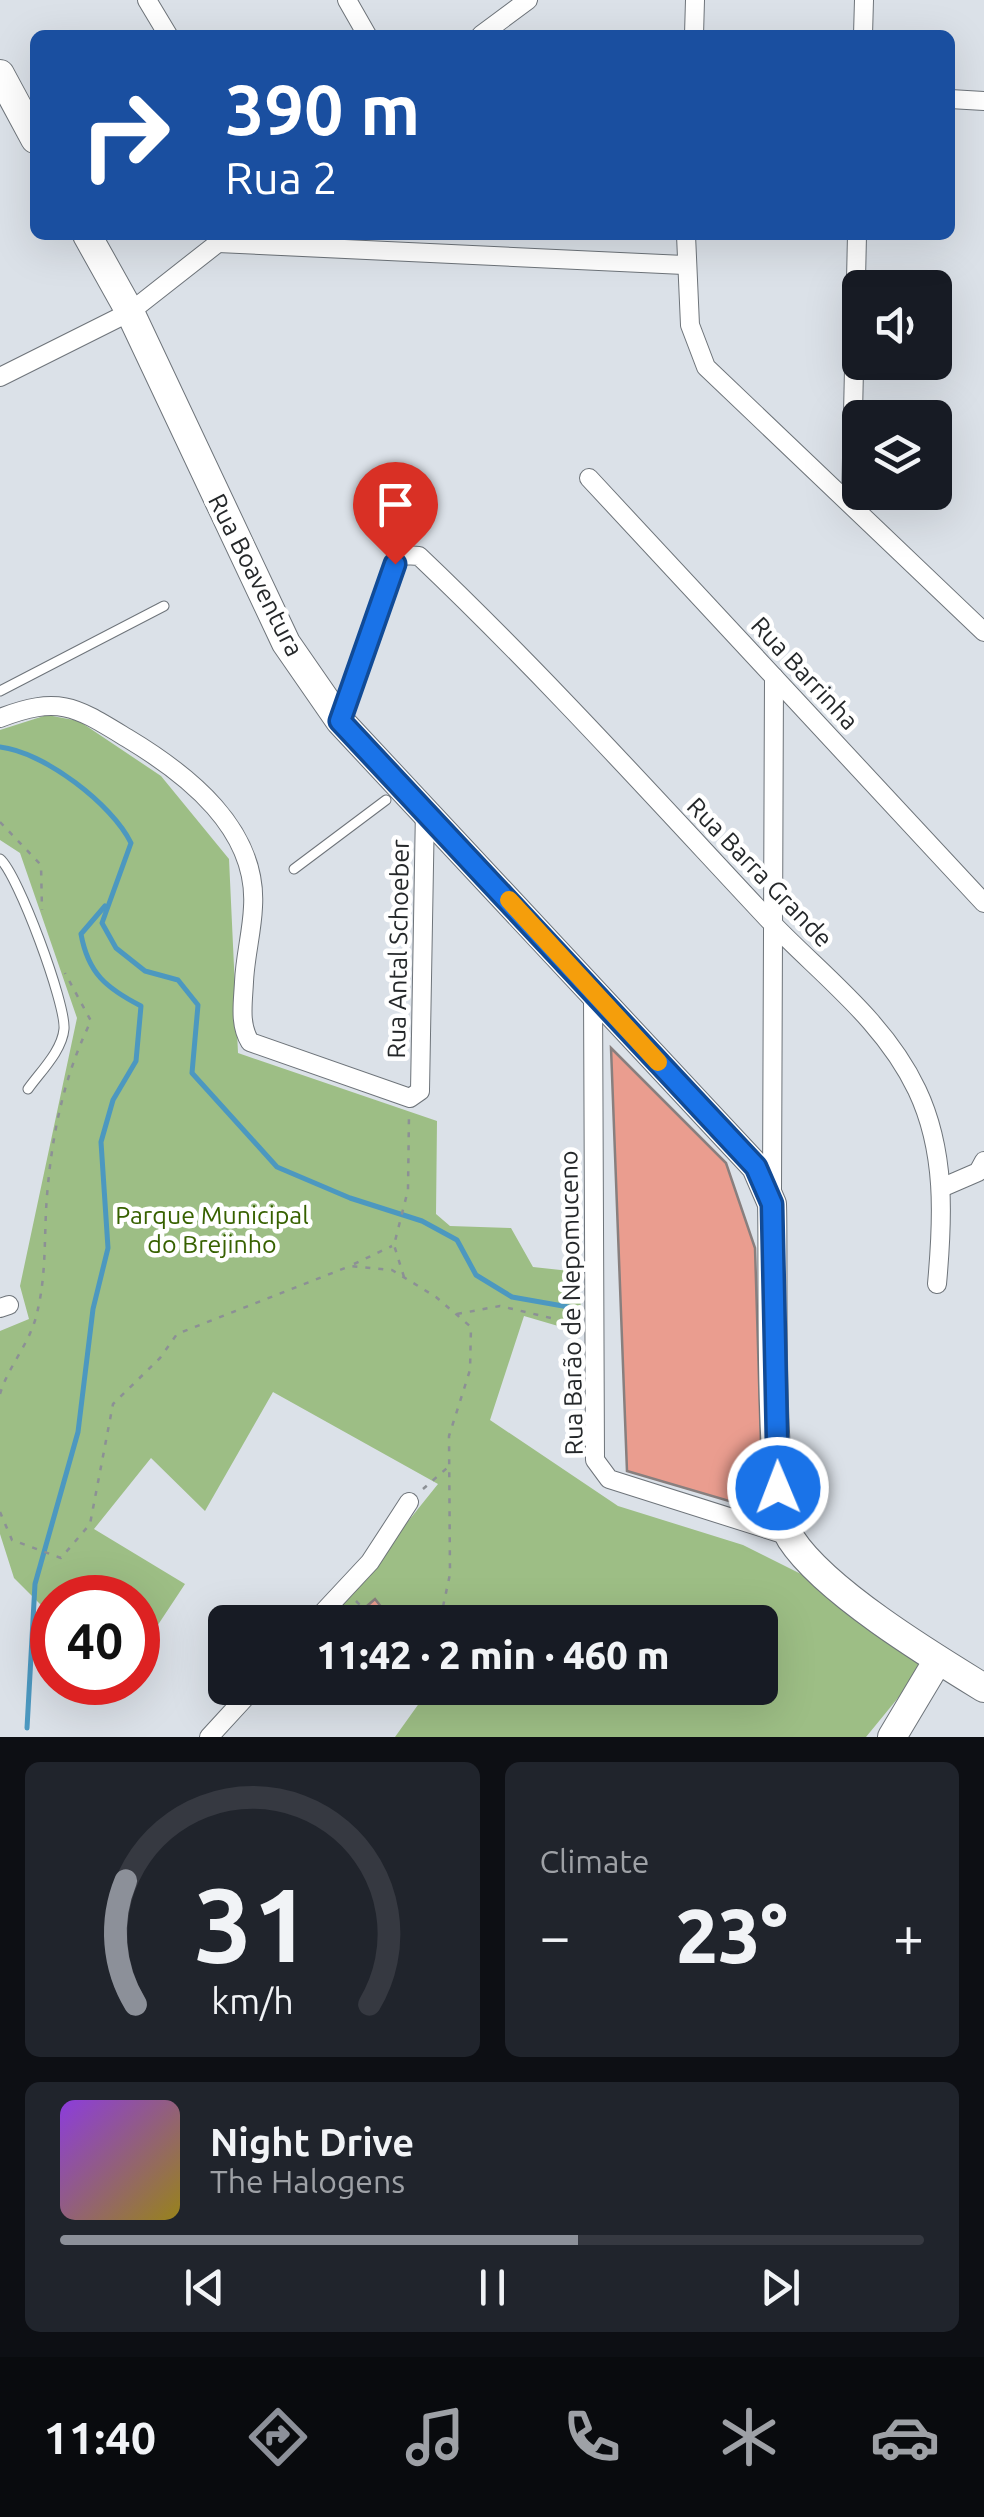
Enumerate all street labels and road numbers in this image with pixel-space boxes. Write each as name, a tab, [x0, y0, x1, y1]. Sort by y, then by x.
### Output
street label: Rua Boaventura	[203, 489, 309, 661]
street label: Rua Barrinha	[746, 611, 864, 735]
street label: Rua Barra Grande	[682, 792, 838, 952]
street label: Rua Antal Schoeber	[382, 839, 414, 1059]
street label: Rua Barão de Nepomuceno	[554, 1150, 588, 1456]

